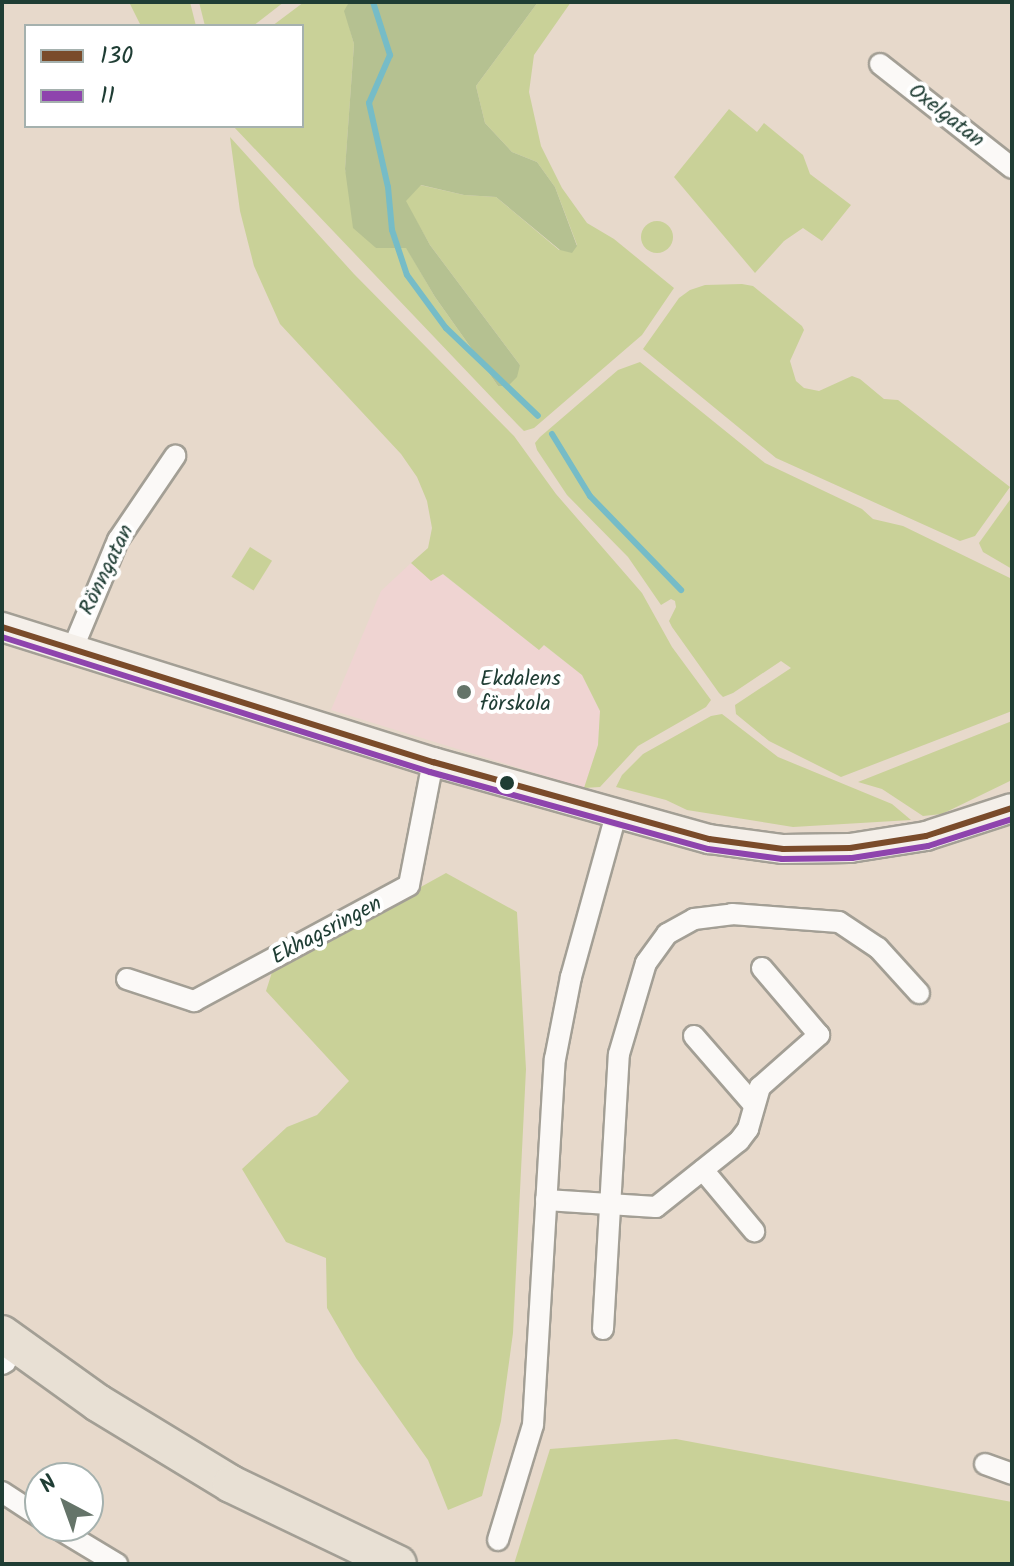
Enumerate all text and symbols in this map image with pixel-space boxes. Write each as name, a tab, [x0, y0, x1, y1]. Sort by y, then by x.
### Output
legend	[24, 24, 304, 128]
text: 130	[100, 37, 133, 76]
text: 11	[100, 77, 115, 116]
street label: Oxelgatan	[903, 78, 989, 154]
street label: Rönngatan	[74, 520, 140, 620]
place label: Ekdalens förskola	[480, 666, 561, 718]
marker: Ekdalens förskola	[455, 683, 473, 701]
unlabelled marker	[499, 775, 515, 791]
street label: Ekhagsringen	[267, 891, 387, 971]
north arrow	[24, 1462, 104, 1542]
text: N	[33, 1467, 66, 1503]

